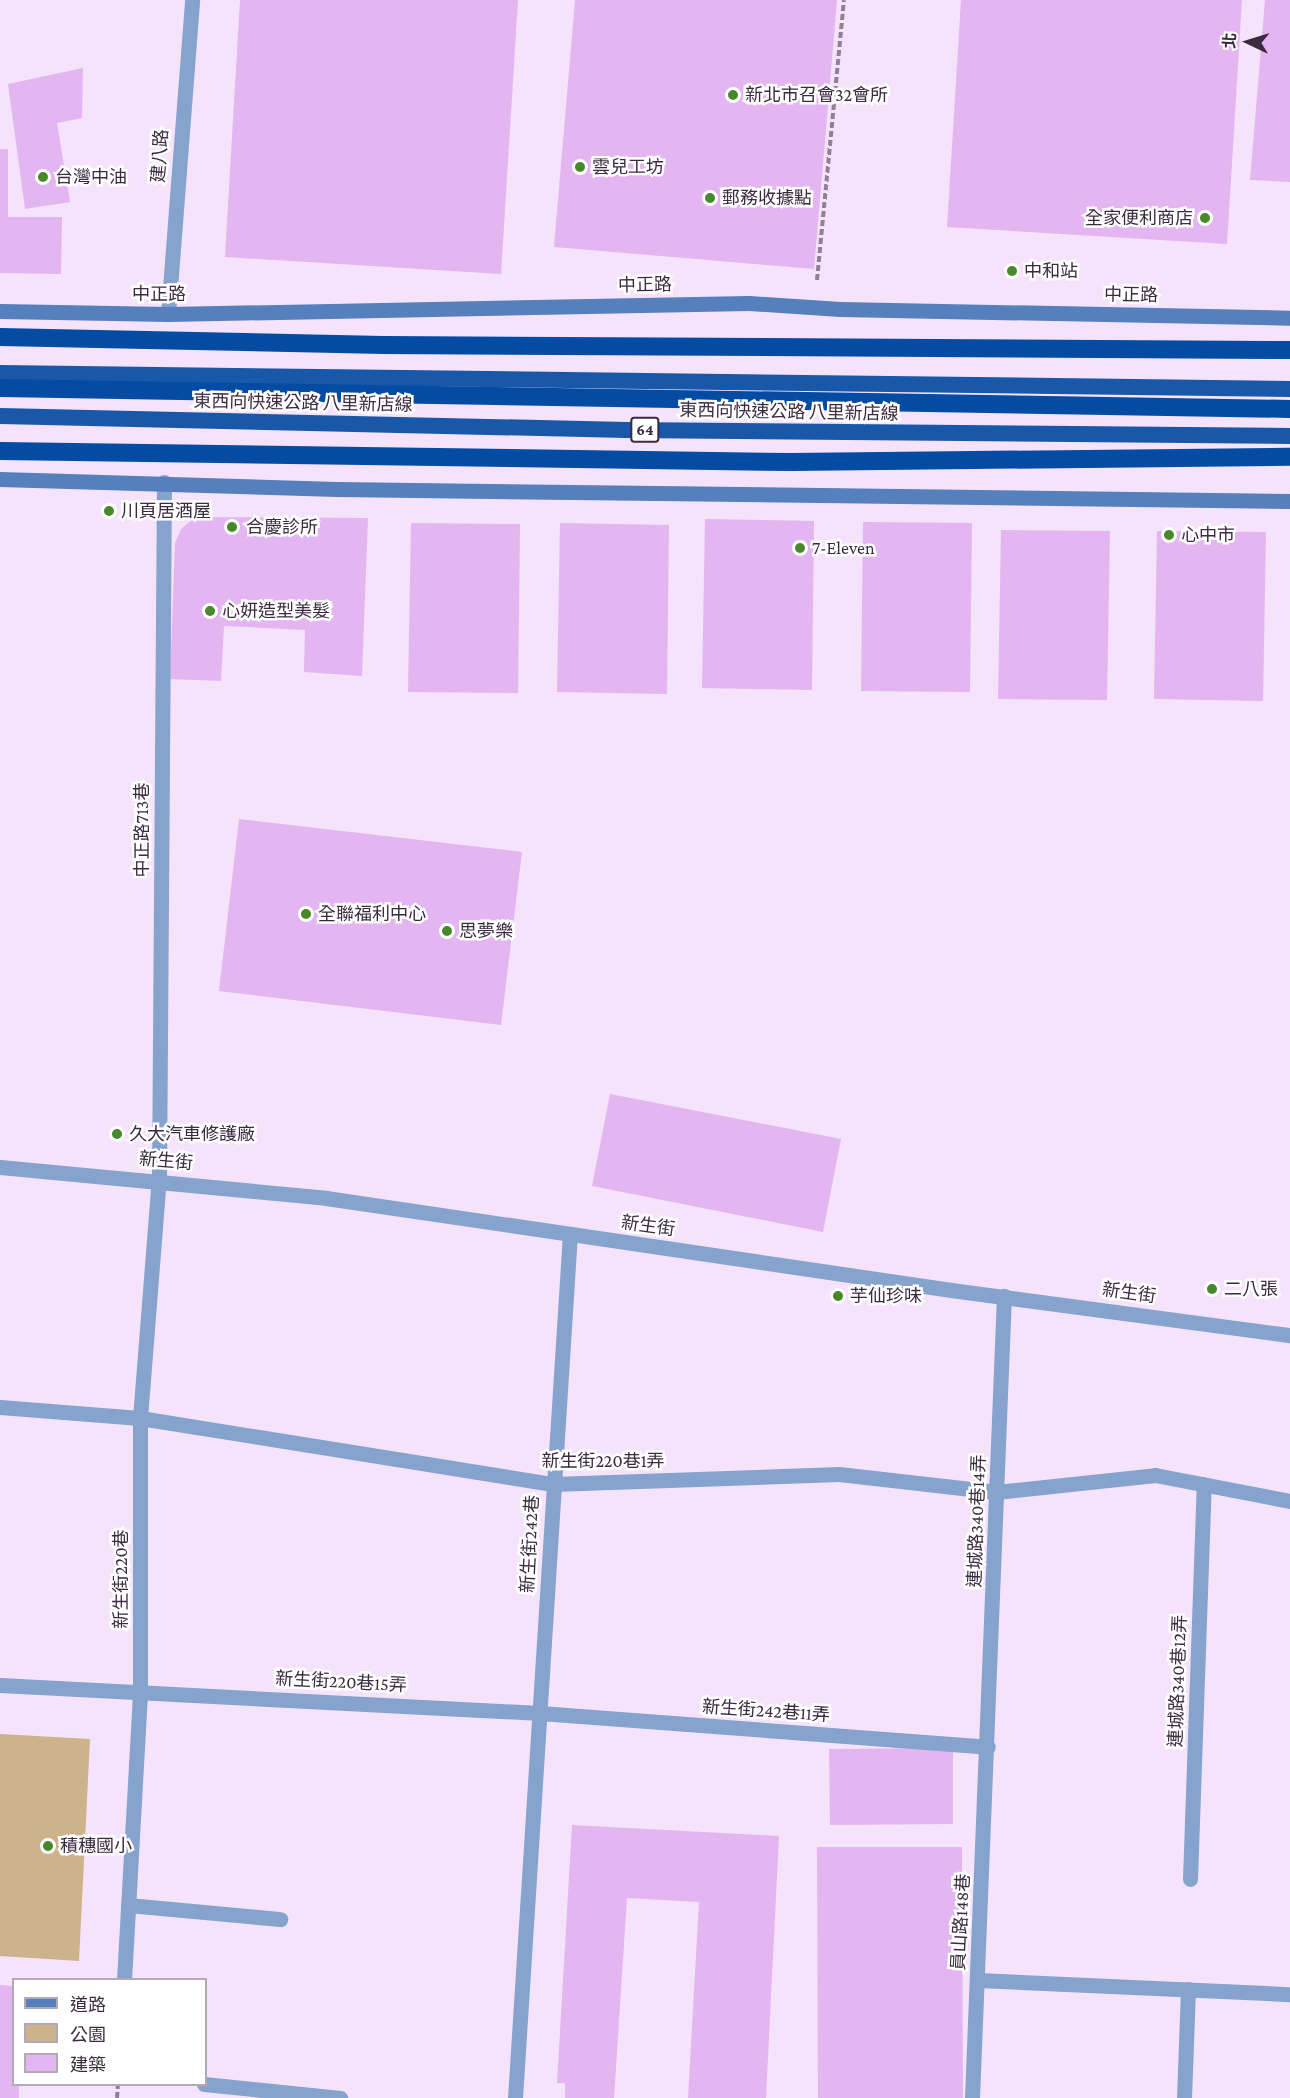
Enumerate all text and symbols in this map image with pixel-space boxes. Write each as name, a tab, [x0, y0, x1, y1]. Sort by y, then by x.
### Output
north arrow	[1218, 12, 1278, 72]
text: 北	[1221, 32, 1239, 49]
place label: 新北市召會32會所	[745, 84, 888, 106]
marker: 新北市召會32會所	[726, 88, 740, 102]
street label: 建八路	[147, 128, 173, 184]
place label: 雲兒工坊	[592, 156, 664, 178]
marker: 雲兒工坊	[573, 160, 587, 174]
place label: 台灣中油	[55, 166, 127, 188]
marker: 台灣中油	[36, 170, 50, 184]
place label: 郵務收據點	[722, 187, 812, 209]
marker: 郵務收據點	[703, 191, 717, 205]
place label: 全家便利商店	[1085, 207, 1193, 229]
marker: 全家便利商店	[1198, 211, 1212, 225]
place label: 中和站	[1024, 260, 1078, 282]
marker: 中和站	[1005, 264, 1019, 278]
street label: 中正路	[618, 274, 672, 296]
street label: 中正路	[132, 283, 186, 305]
street label: 中正路	[1104, 284, 1158, 306]
street label: 東西向快速公路 八里新店線	[193, 390, 413, 416]
street label: 東西向快速公路 八里新店線	[679, 399, 899, 425]
road number: 64	[630, 417, 660, 443]
place label: 川頁居酒屋	[121, 500, 211, 522]
marker: 川頁居酒屋	[102, 504, 116, 518]
place label: 合慶診所	[246, 516, 318, 538]
marker: 合慶診所	[223, 518, 241, 536]
place label: 心中市	[1181, 524, 1235, 546]
marker: 心中市	[1162, 528, 1176, 542]
place label: 7-Eleven	[812, 537, 875, 559]
marker: 7-Eleven	[793, 541, 807, 555]
place label: 心妍造型美髮	[222, 600, 330, 622]
marker: 心妍造型美髮	[203, 604, 217, 618]
street label: 中正路713巷	[131, 783, 153, 877]
place label: 全聯福利中心	[318, 903, 426, 925]
marker: 全聯福利中心	[299, 907, 313, 921]
place label: 思夢樂	[459, 920, 513, 942]
marker: 思夢樂	[440, 924, 454, 938]
place label: 久大汽車修護廠	[129, 1123, 255, 1145]
marker: 久大汽車修護廠	[110, 1127, 124, 1141]
street label: 新生街	[138, 1148, 194, 1174]
street label: 新生街	[620, 1212, 676, 1240]
place label: 二八張	[1224, 1278, 1278, 1300]
street label: 新生街	[1101, 1279, 1157, 1307]
marker: 二八張	[1205, 1282, 1219, 1296]
place label: 芋仙珍味	[850, 1285, 922, 1307]
marker: 芋仙珍味	[831, 1289, 845, 1303]
street label: 新生街220巷1弄	[541, 1450, 665, 1472]
street label: 連城路340巷14弄	[964, 1454, 990, 1588]
street label: 新生街242巷	[517, 1494, 543, 1594]
street label: 新生街220巷	[110, 1529, 132, 1629]
street label: 連城路340巷12弄	[1165, 1614, 1191, 1748]
street label: 新生街220巷15弄	[275, 1668, 407, 1696]
street label: 新生街242巷11弄	[701, 1696, 831, 1726]
place label: 積穗國小	[60, 1835, 132, 1857]
marker: 積穗國小	[41, 1839, 55, 1853]
street label: 員山路148巷	[948, 1873, 974, 1971]
legend	[12, 1978, 207, 2086]
text: 道路	[70, 1995, 106, 2015]
text: 公園	[70, 2025, 106, 2045]
text: 建築	[70, 2055, 106, 2075]

